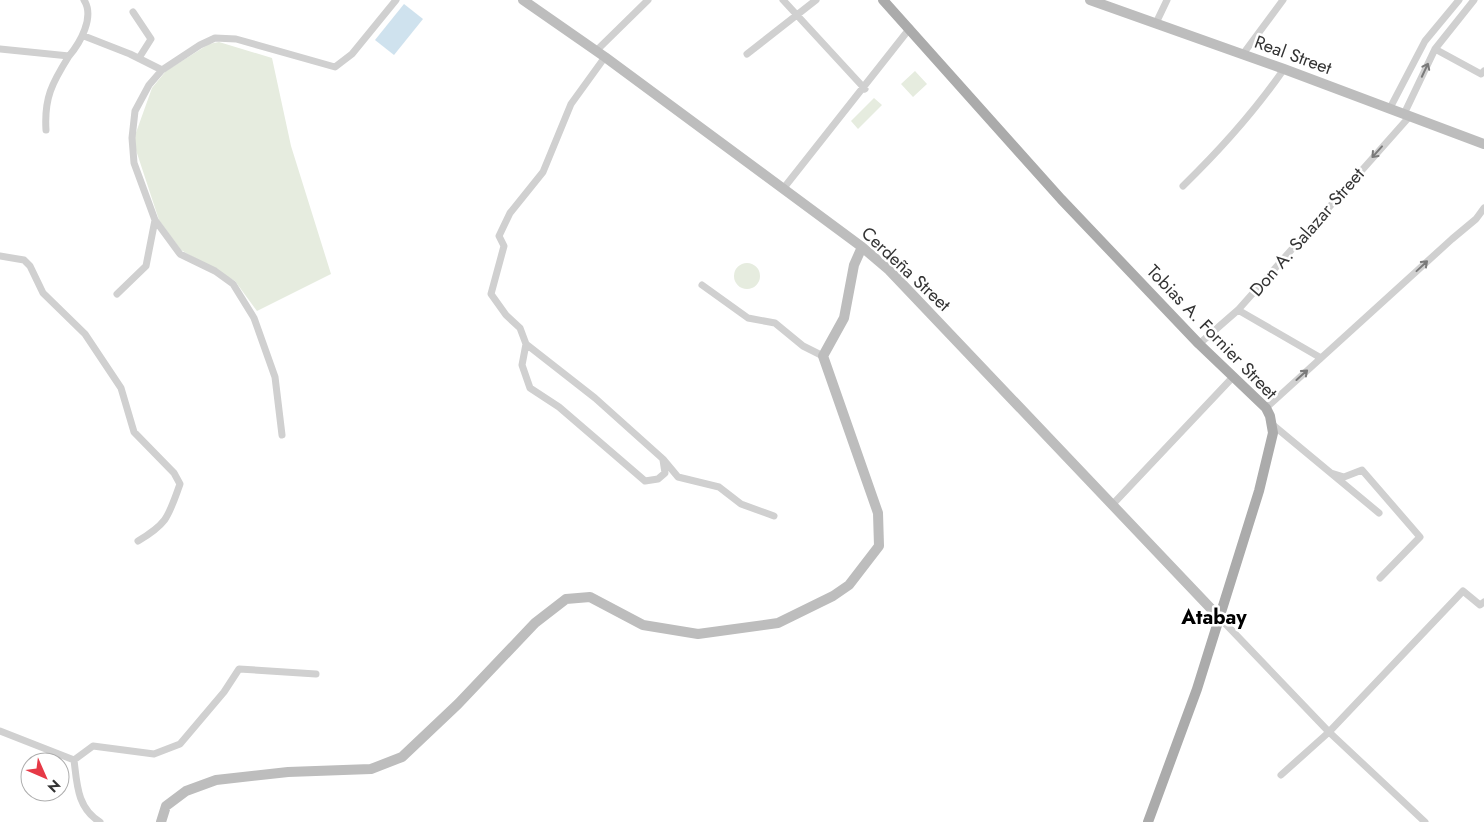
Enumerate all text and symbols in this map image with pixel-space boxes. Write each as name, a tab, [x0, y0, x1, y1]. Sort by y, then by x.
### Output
street label: Real Street	[1251, 29, 1336, 81]
one-way arrow	[1420, 63, 1430, 78]
one-way arrow	[1371, 146, 1383, 159]
street label: Don A. Salazar Street	[1244, 161, 1371, 302]
street label: Cerdeña Street	[856, 221, 957, 318]
street label: Tobias A. Fornier Street	[1141, 259, 1284, 406]
one-way arrow	[1416, 260, 1429, 272]
one-way arrow	[1296, 369, 1309, 381]
district label: Atabay	[1180, 603, 1247, 632]
north arrow	[20, 752, 70, 802]
text: N	[43, 775, 65, 797]

